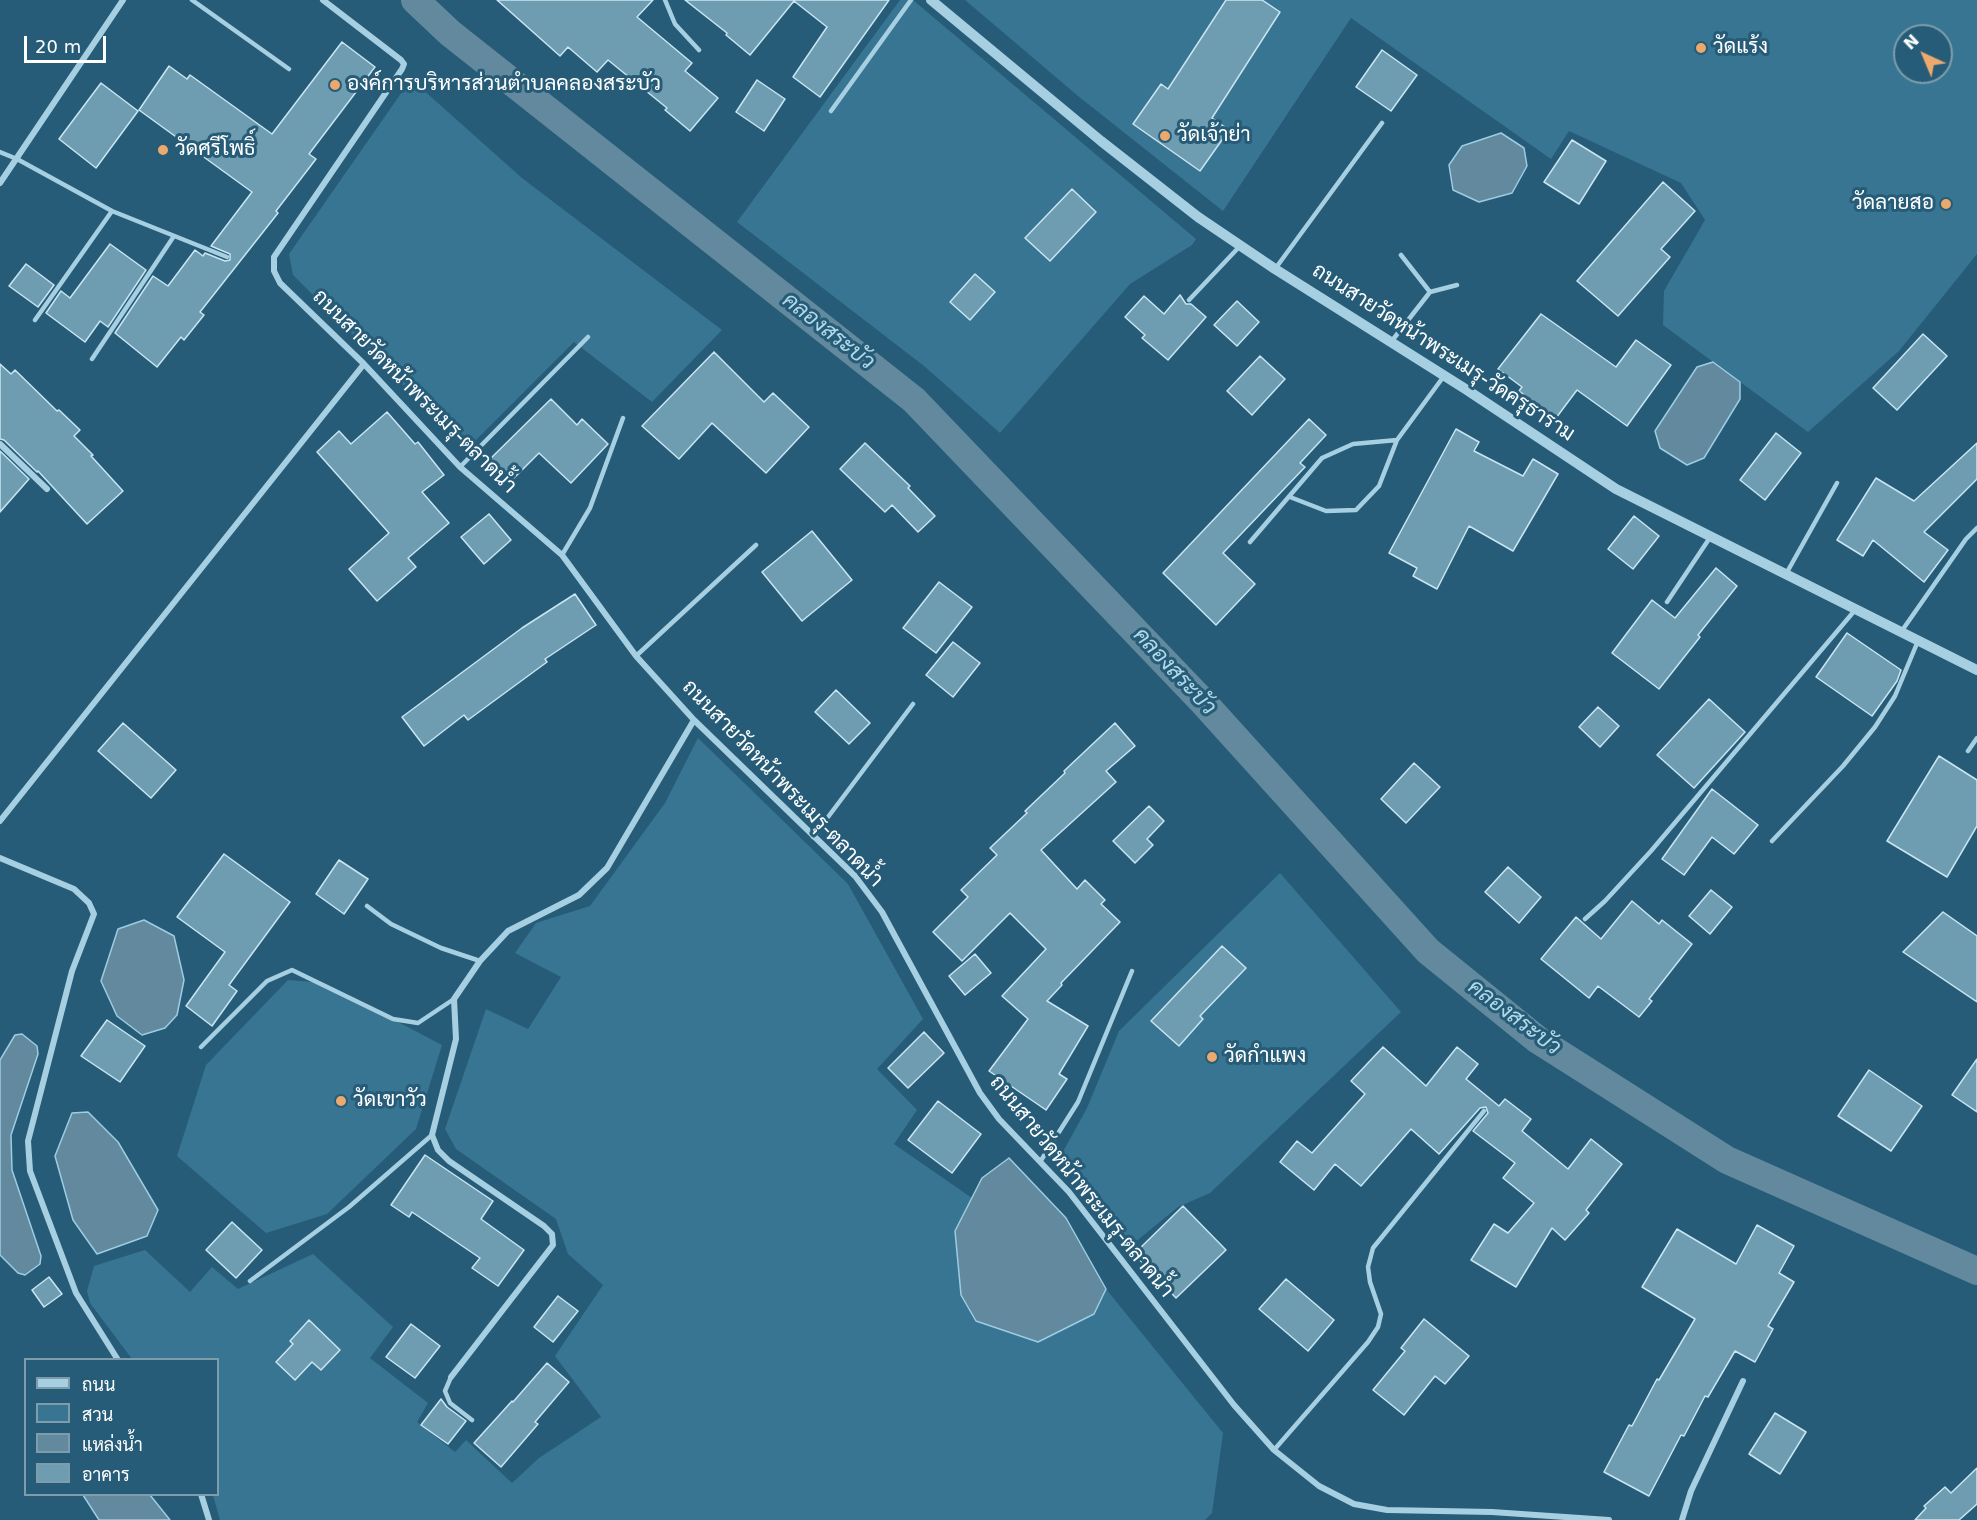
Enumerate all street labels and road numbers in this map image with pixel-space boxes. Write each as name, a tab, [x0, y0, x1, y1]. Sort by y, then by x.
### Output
street label: ถนนสายวัดหน้าพระเมรุ-วัดครุธาราม	[1307, 259, 1579, 447]
street label: ถนนสายวัดหน้าพระเมรุ-ตลาดน้ำ	[307, 285, 521, 499]
street label: ถนนสายวัดหน้าพระเมรุ-ตลาดน้ำ	[676, 675, 888, 893]
street label: ถนนสายวัดหน้าพระเมรุ-ตลาดน้ำ	[984, 1071, 1178, 1303]

